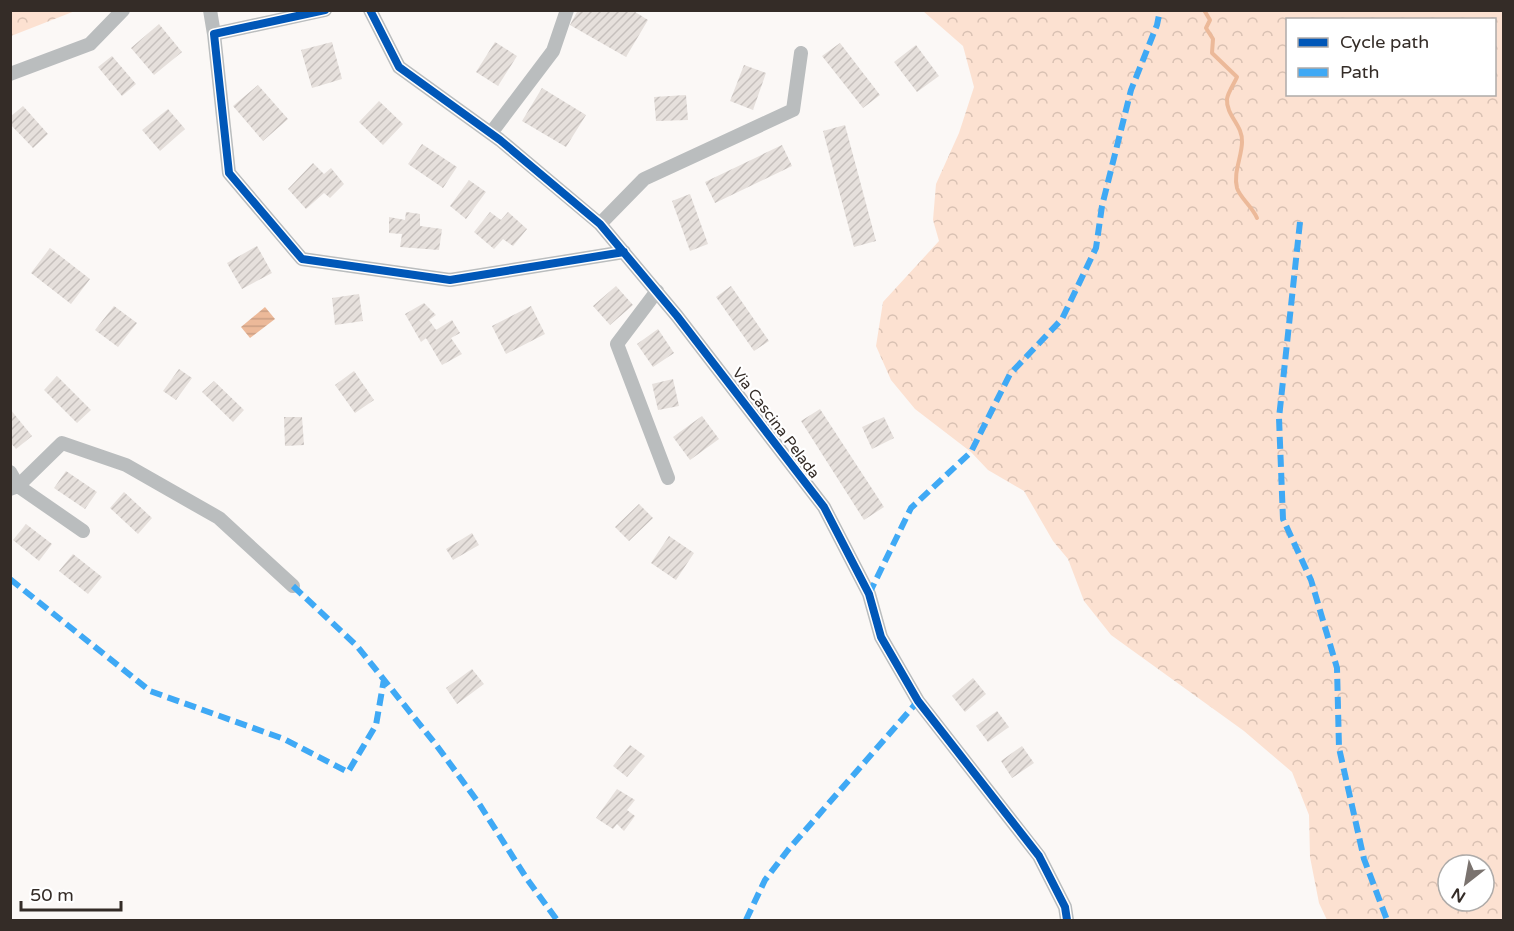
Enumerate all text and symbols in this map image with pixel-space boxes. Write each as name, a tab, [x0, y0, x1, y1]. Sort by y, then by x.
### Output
legend	[1286, 18, 1496, 96]
text: Cycle path	[1340, 31, 1429, 53]
text: Path	[1340, 61, 1379, 83]
street label: Via Cascina Pelada	[728, 364, 824, 482]
north arrow	[1436, 853, 1496, 913]
scale bar	[21, 874, 122, 912]
text: N	[1448, 883, 1469, 907]
text: 50 m	[30, 884, 74, 906]

